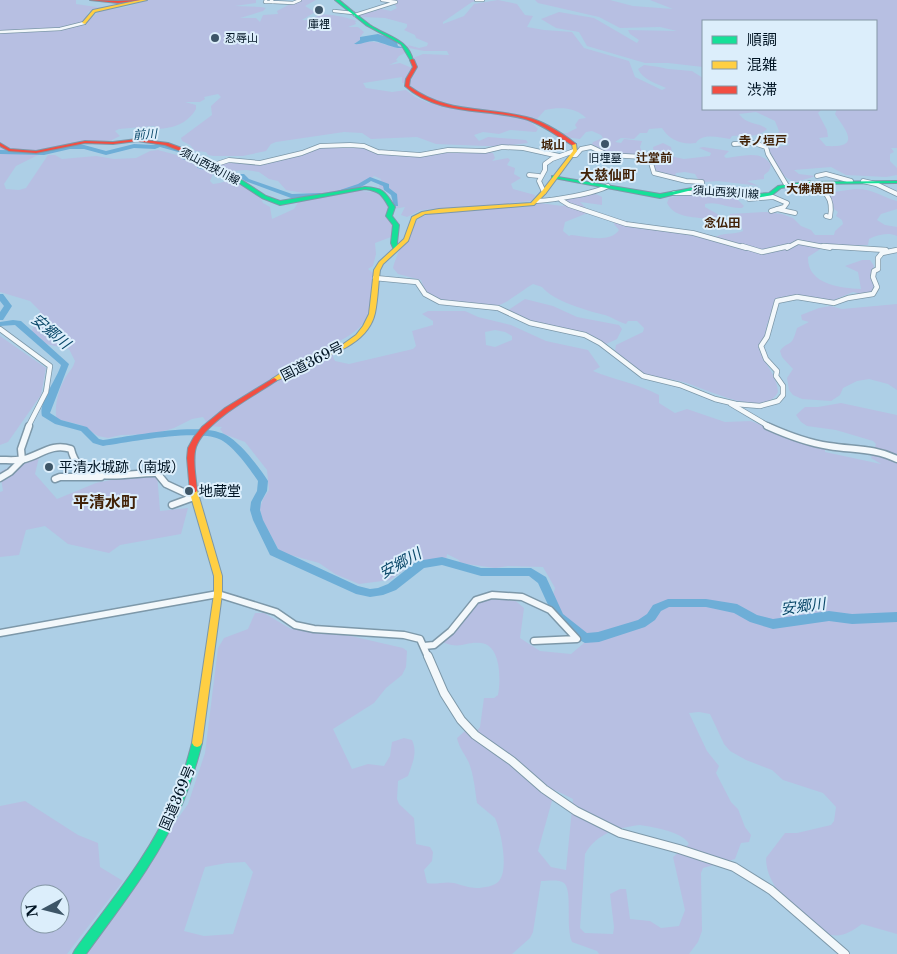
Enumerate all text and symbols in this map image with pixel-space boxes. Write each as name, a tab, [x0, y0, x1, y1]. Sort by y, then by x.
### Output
marker: 庫裡	[313, 4, 325, 16]
place label: 庫裡	[308, 17, 330, 31]
legend	[702, 20, 877, 110]
text: 順調	[747, 30, 777, 49]
place label: 忍辱山	[225, 31, 258, 45]
marker: 忍辱山	[209, 32, 221, 44]
text: 混雑	[747, 55, 777, 74]
text: 渋滞	[747, 80, 777, 99]
water label: 前川	[132, 126, 159, 142]
district label: 寺ノ垣戸	[739, 133, 787, 148]
district label: 城山	[541, 137, 565, 152]
marker: 旧埋墓	[599, 138, 611, 150]
street label: 須山西狭川線	[178, 144, 242, 188]
district label: 辻堂前	[636, 150, 672, 165]
place label: 旧埋墓	[589, 151, 622, 165]
district label: 大慈仙町	[580, 166, 636, 184]
district label: 大佛横田	[786, 181, 834, 196]
street label: 須山西狭川線	[693, 183, 759, 201]
district label: 念仏田	[704, 215, 740, 230]
water label: 安郷川	[28, 309, 76, 354]
street label: 国道369号	[277, 337, 347, 385]
place label: 平清水城跡（南城）	[59, 458, 185, 476]
marker: 平清水城跡（南城）	[43, 461, 55, 473]
place label: 地蔵堂	[199, 482, 241, 500]
marker: 地蔵堂	[183, 485, 195, 497]
district label: 平清水町	[73, 492, 137, 512]
water label: 安郷川	[376, 543, 426, 582]
water label: 安郷川	[780, 594, 828, 618]
street label: 国道369号	[155, 763, 199, 833]
north arrow	[20, 884, 70, 934]
text: N	[22, 903, 42, 918]

